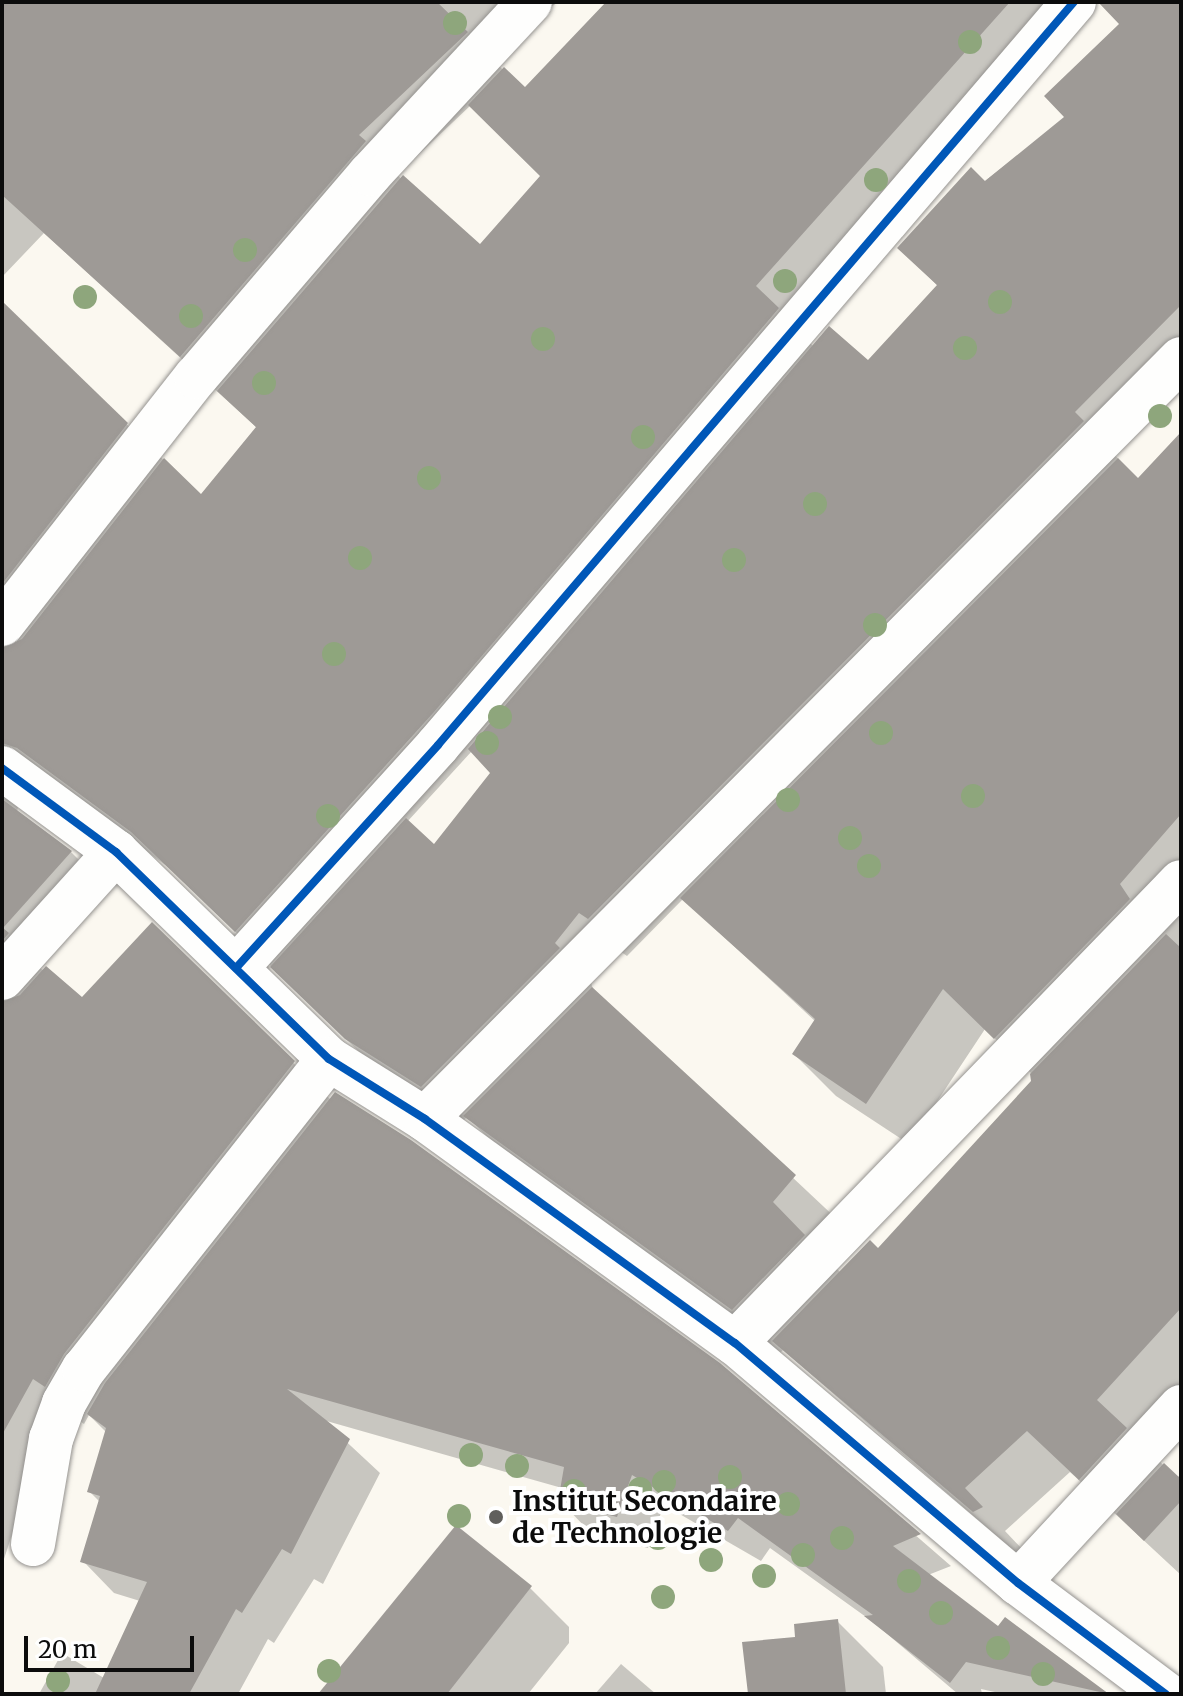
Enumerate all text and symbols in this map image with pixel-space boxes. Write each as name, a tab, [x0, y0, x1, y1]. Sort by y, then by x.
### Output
place label: Institut Secondaire de Technologie	[512, 1484, 777, 1550]
marker: Institut Secondaire de Technologie	[487, 1508, 505, 1526]
scale bar	[28, 1620, 198, 1670]
text: 20 m	[38, 1634, 97, 1665]

